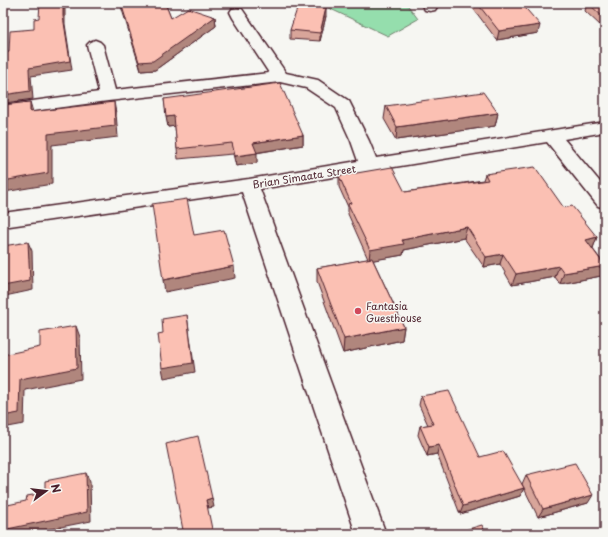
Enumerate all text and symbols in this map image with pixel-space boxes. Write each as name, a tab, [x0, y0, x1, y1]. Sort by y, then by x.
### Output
street label: Brian Simaata Street	[251, 160, 357, 192]
place label: Fantasia Guesthouse	[366, 298, 422, 325]
marker: Fantasia Guesthouse	[353, 306, 363, 316]
north arrow	[26, 471, 66, 511]
text: N	[47, 482, 66, 495]

